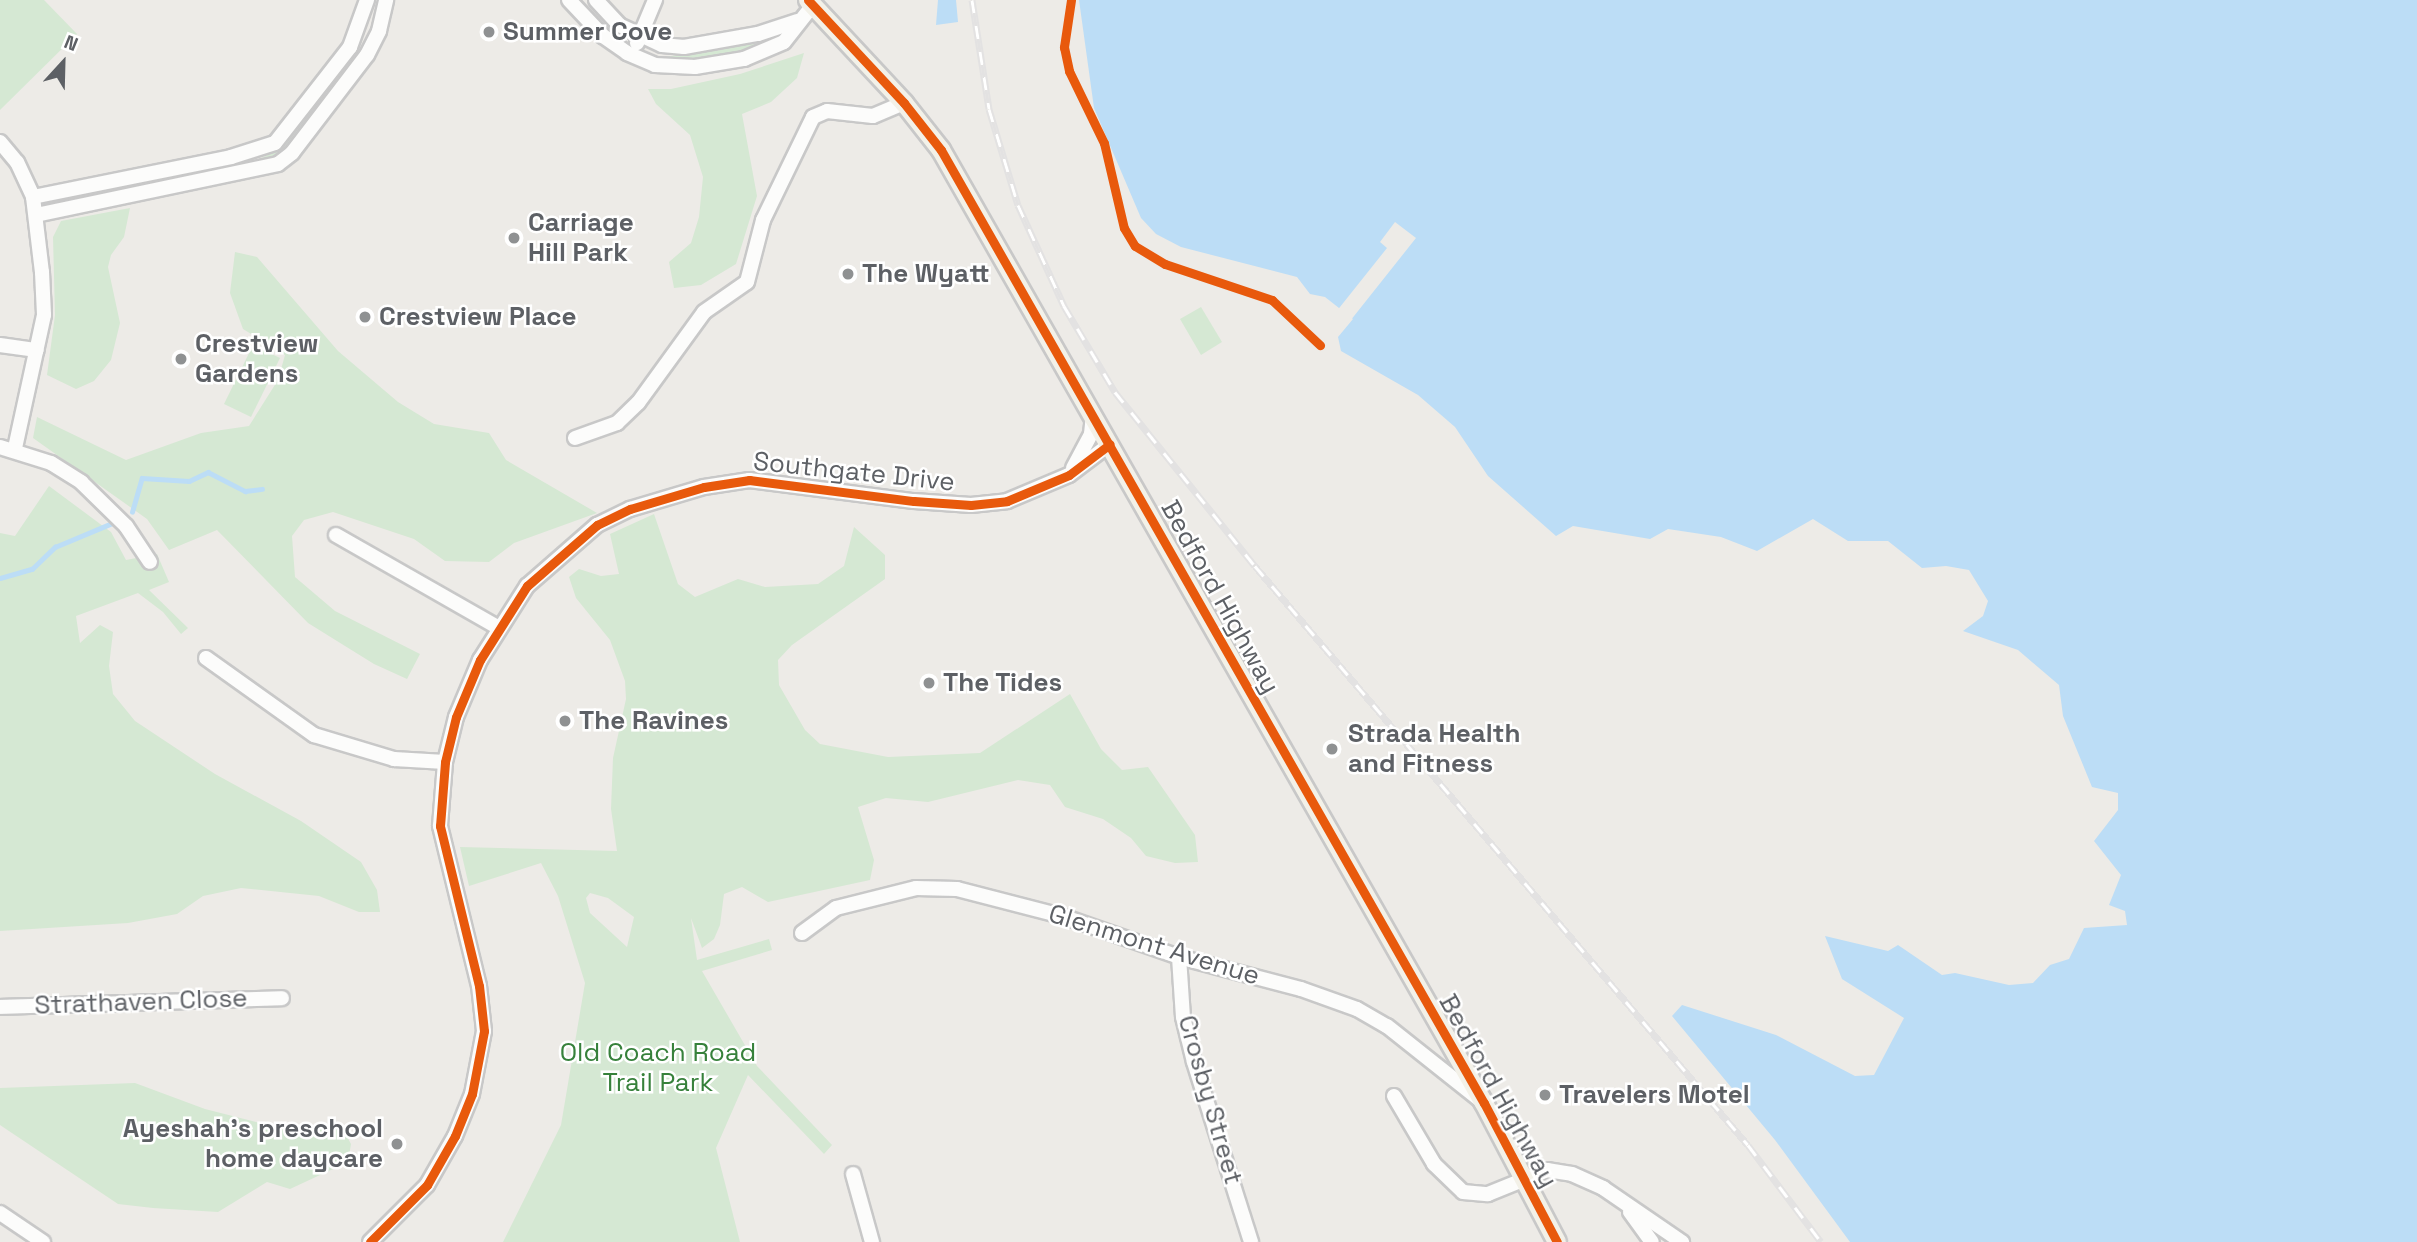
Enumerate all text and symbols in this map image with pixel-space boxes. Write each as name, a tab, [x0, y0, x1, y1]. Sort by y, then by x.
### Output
place label: Summer Cove	[503, 16, 672, 48]
marker: Summer Cove	[481, 24, 497, 40]
north arrow	[28, 28, 98, 98]
text: N	[60, 29, 82, 57]
place label: Carriage Hill Park	[528, 207, 634, 268]
marker: Carriage Hill Park	[506, 230, 522, 246]
place label: The Wyatt	[862, 258, 990, 290]
marker: The Wyatt	[840, 266, 856, 282]
place label: Crestview Place	[379, 301, 577, 333]
marker: Crestview Place	[357, 309, 373, 325]
place label: Crestview Gardens	[195, 328, 318, 390]
marker: Crestview Gardens	[173, 351, 189, 367]
street label: Southgate Drive	[752, 446, 956, 498]
street label: Bedford Highway	[1154, 495, 1286, 699]
place label: The Tides	[943, 667, 1063, 699]
marker: The Tides	[921, 675, 937, 691]
place label: The Ravines	[579, 705, 728, 737]
marker: The Ravines	[557, 713, 573, 729]
place label: Strada Health and Fitness	[1348, 718, 1520, 780]
marker: Strada Health and Fitness	[1322, 739, 1342, 759]
street label: Glenmont Avenue	[1045, 898, 1263, 992]
street label: Strathaven Close	[34, 983, 248, 1021]
street label: Bedford Highway	[1432, 989, 1564, 1193]
street label: Crosby Street	[1171, 1012, 1249, 1188]
park label: Old Coach Road Trail Park	[560, 1037, 756, 1098]
place label: Travelers Motel	[1559, 1079, 1750, 1111]
marker: Travelers Motel	[1537, 1087, 1553, 1103]
place label: Ayeshah's preschool home daycare	[123, 1113, 383, 1174]
marker: Ayeshah's preschool home daycare	[389, 1136, 405, 1152]

